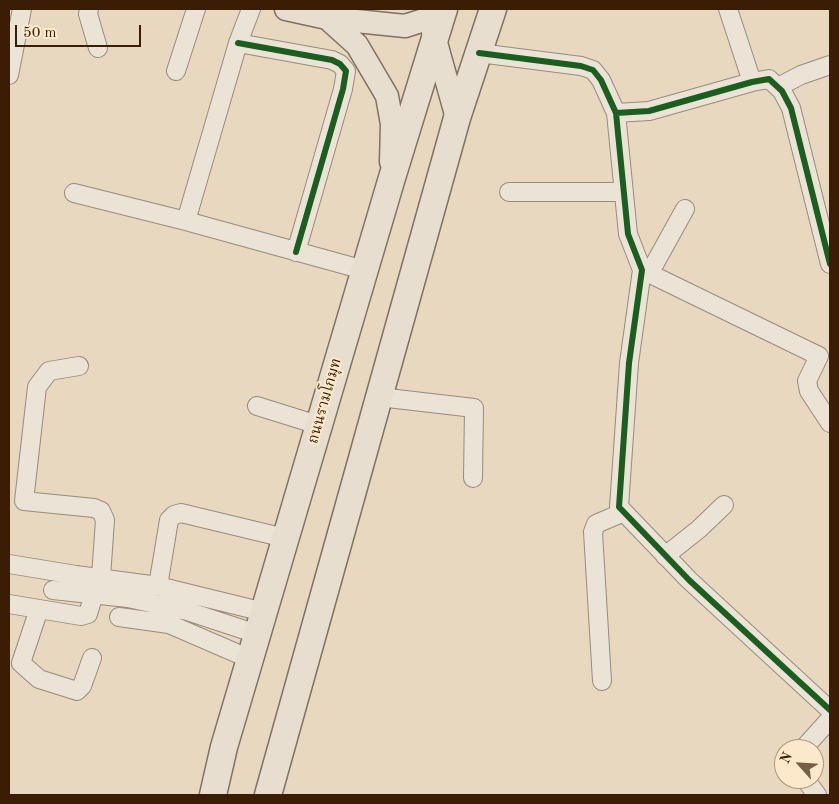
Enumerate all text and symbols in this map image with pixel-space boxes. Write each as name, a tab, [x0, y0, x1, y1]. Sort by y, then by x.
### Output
scale bar	[18, 15, 144, 47]
text: 50 m	[23, 26, 57, 41]
street label: ถนนรามโกมุท	[304, 356, 346, 446]
north arrow	[774, 739, 824, 789]
text: N	[778, 750, 795, 766]

